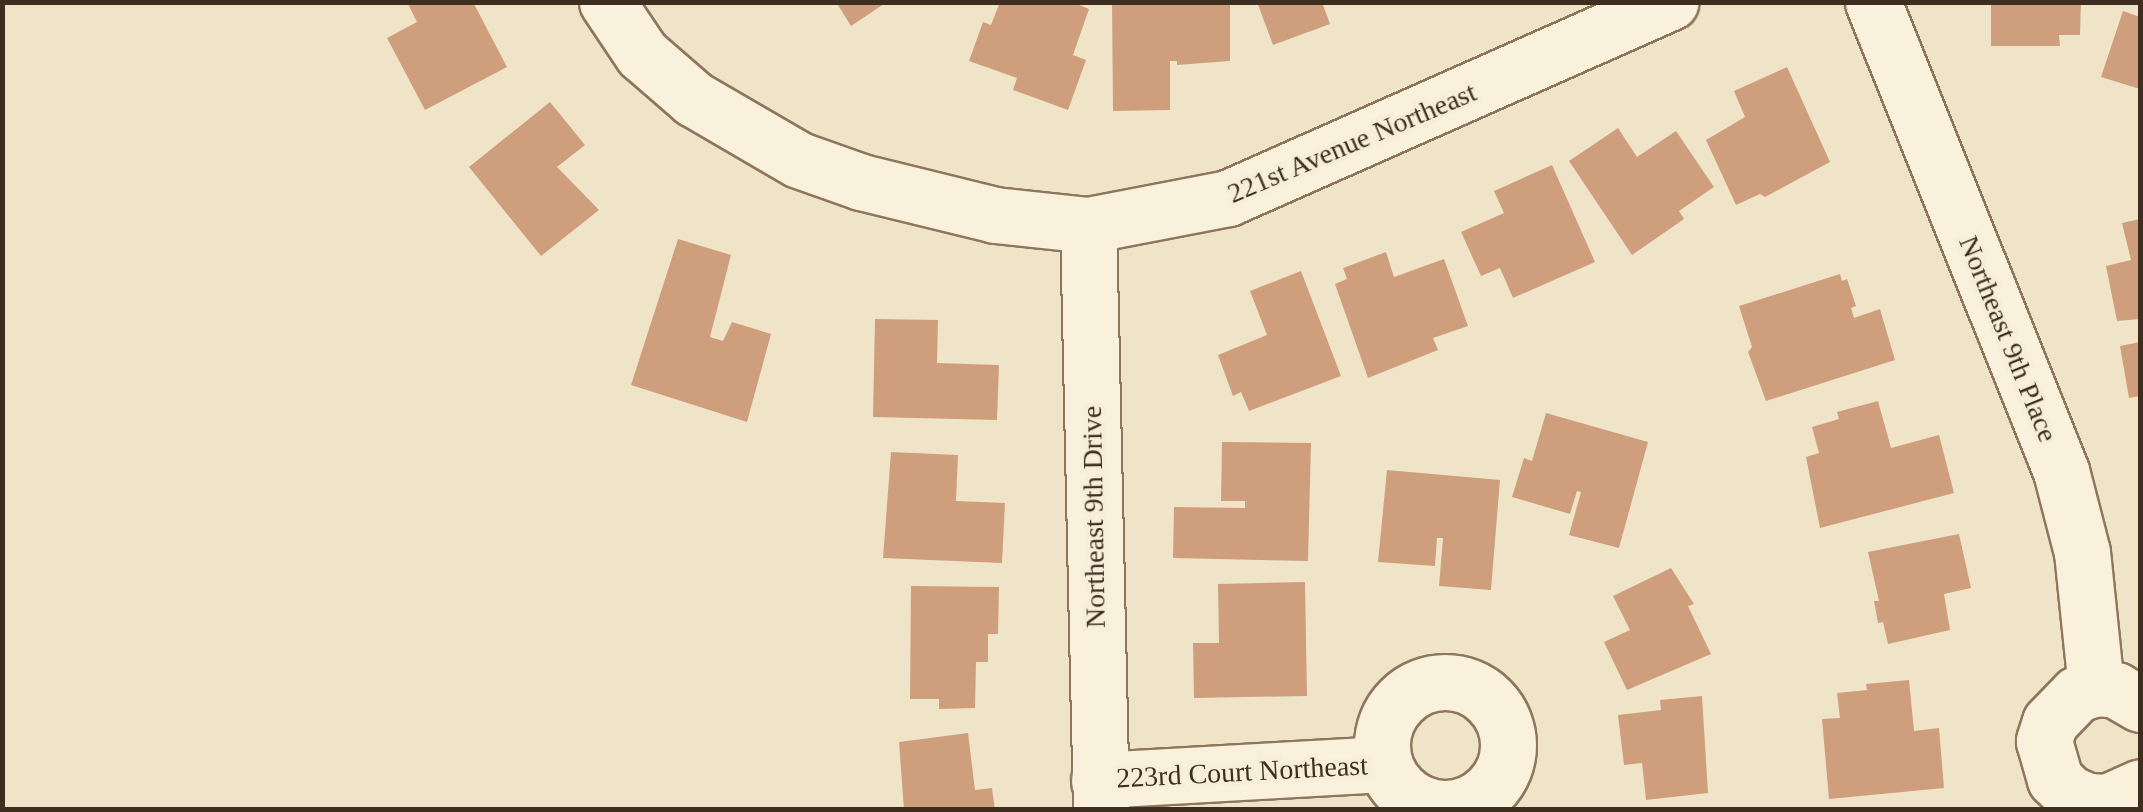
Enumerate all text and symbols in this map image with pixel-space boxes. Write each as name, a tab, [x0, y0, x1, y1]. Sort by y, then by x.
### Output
street label: 221st Avenue Northeast	[1222, 75, 1482, 211]
street label: Northeast 9th Place	[1951, 231, 2065, 447]
street label: Northeast 9th Drive	[1075, 406, 1113, 628]
street label: 223rd Court Northeast	[1115, 749, 1369, 795]

